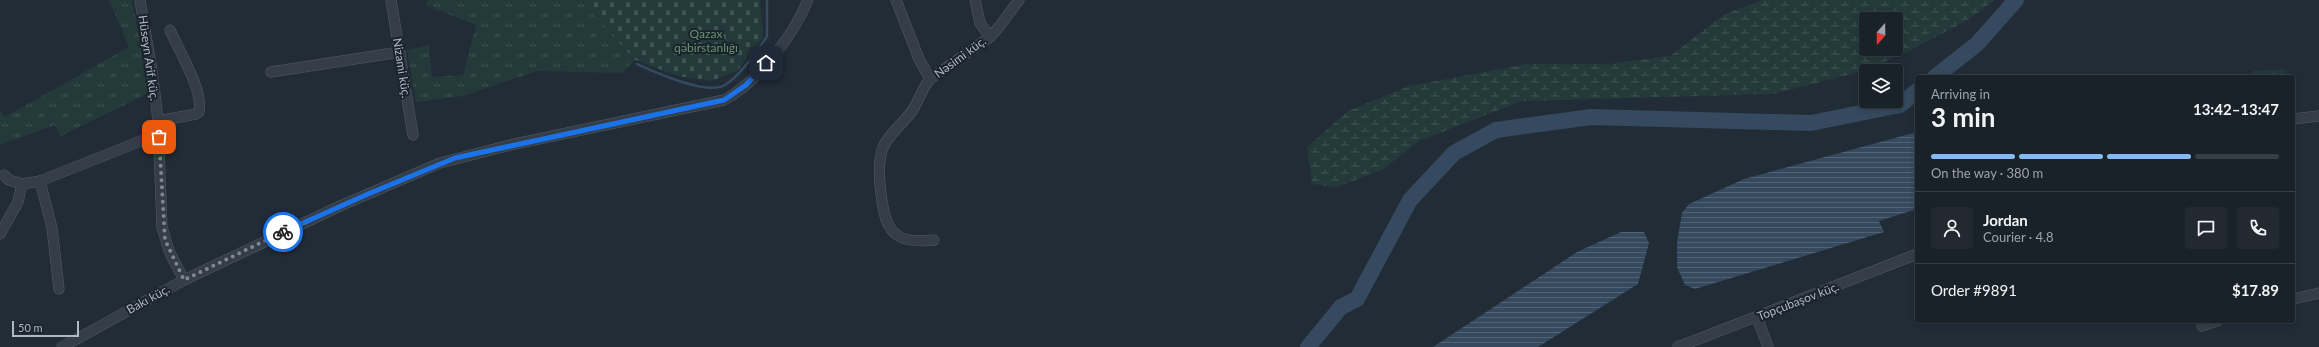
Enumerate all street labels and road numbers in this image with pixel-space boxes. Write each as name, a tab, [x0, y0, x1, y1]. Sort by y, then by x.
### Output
street label: Hüseyn Arif küç.	[136, 14, 162, 102]
street label: Nəsimi küç.	[931, 33, 989, 81]
street label: Nizami küç.	[390, 37, 414, 99]
street label: Topçubaşov küç.	[1755, 278, 1841, 323]
street label: Bakı küç.	[124, 281, 172, 317]

